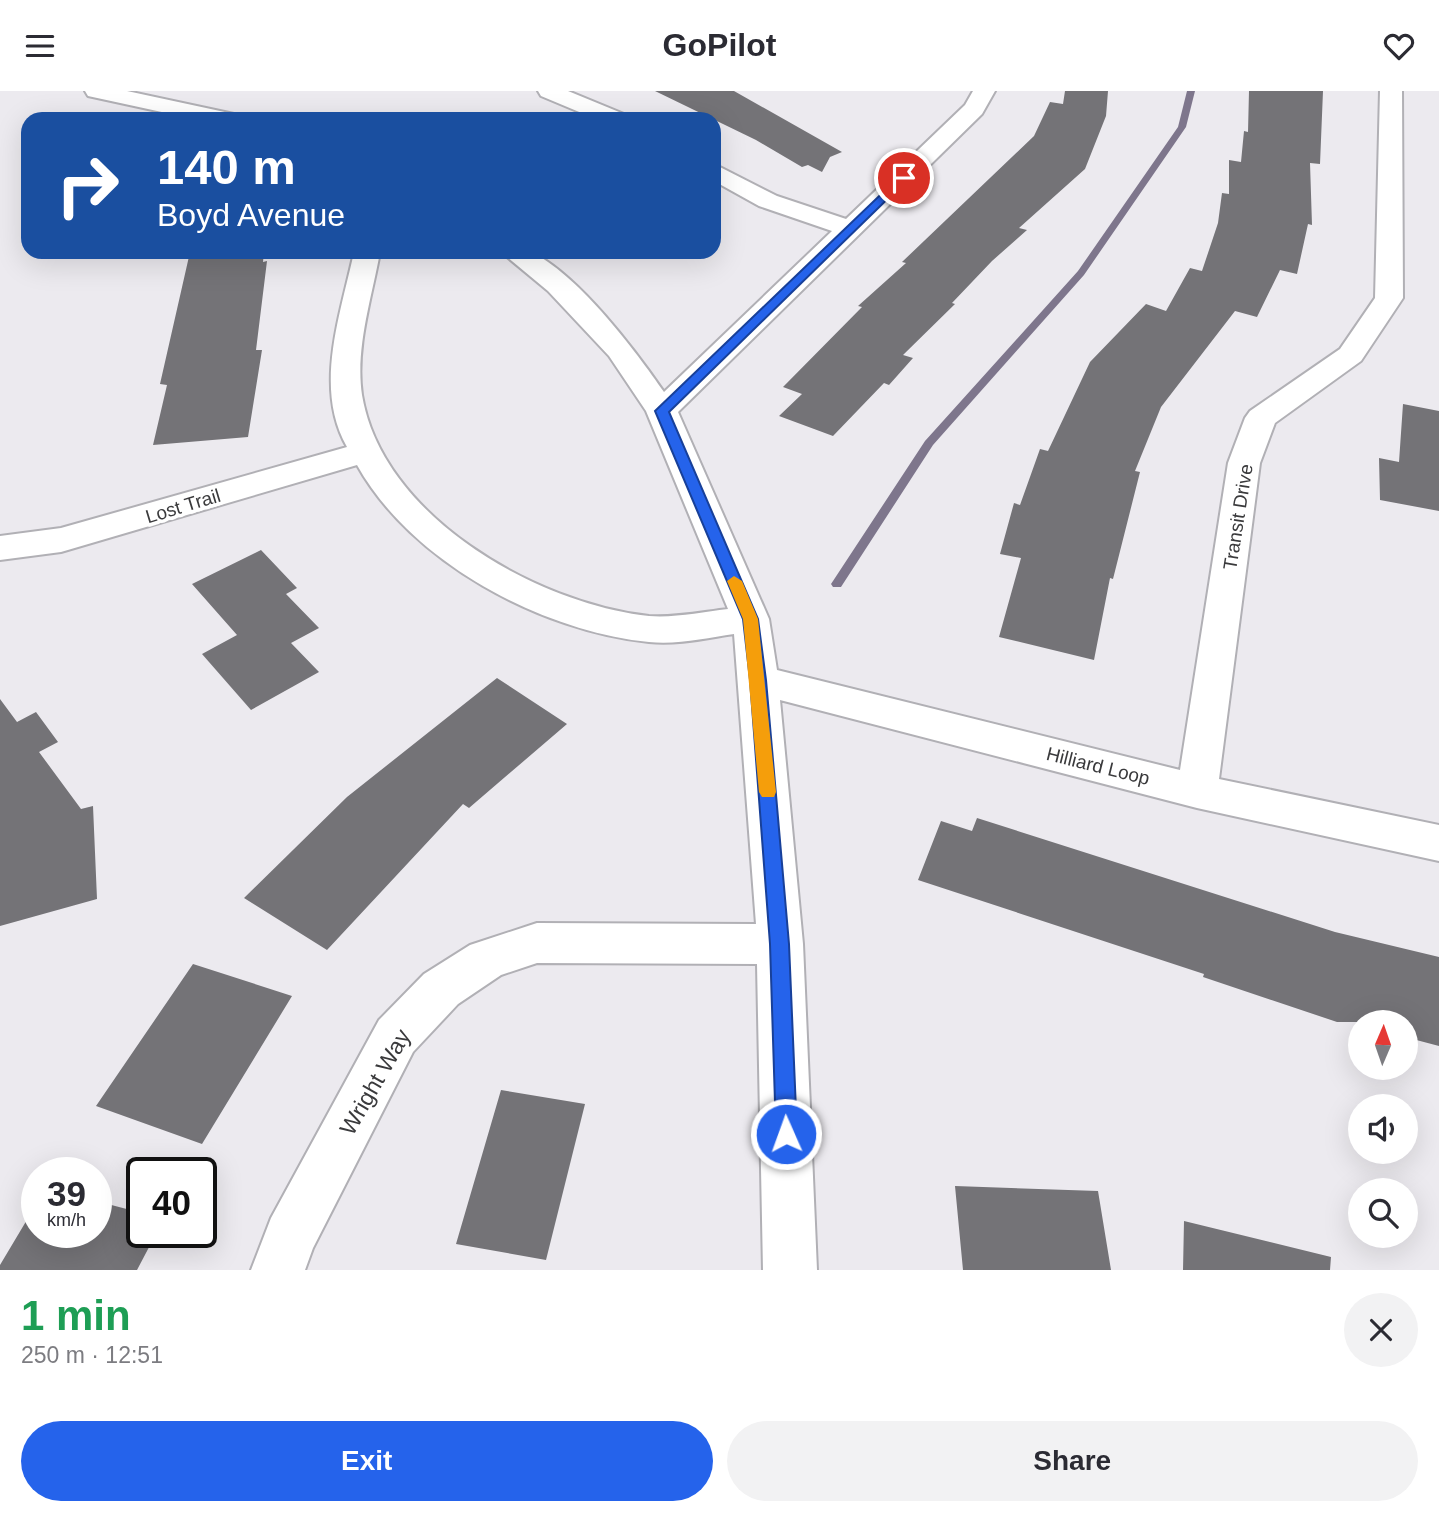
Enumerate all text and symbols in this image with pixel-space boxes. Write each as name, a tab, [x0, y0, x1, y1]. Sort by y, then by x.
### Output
icon: menu	[21, 27, 59, 65]
text: GoPilot	[663, 27, 776, 63]
icon: heart	[1380, 27, 1418, 65]
icon: right	[42, 140, 133, 231]
text: 140 m	[157, 140, 296, 194]
pin	[874, 148, 934, 208]
icon: arrive	[885, 159, 923, 197]
text: Boyd Avenue	[157, 197, 345, 233]
street label: Transit Drive	[1219, 463, 1257, 571]
street label: Lost Trail	[143, 485, 223, 527]
street label: Hilliard Loop	[1044, 743, 1152, 789]
north arrow	[1348, 1010, 1418, 1080]
map controls	[1348, 1010, 1418, 1248]
street label: Wright Way	[334, 1024, 416, 1139]
button: sound	[1348, 1094, 1418, 1164]
position arrow	[749, 1097, 823, 1171]
speed limit sign: 40	[126, 1157, 217, 1248]
text: 39	[47, 1174, 86, 1213]
button: search	[1348, 1178, 1418, 1248]
text: km/h	[47, 1210, 86, 1230]
text: 1 min	[21, 1292, 131, 1339]
button: close	[1344, 1293, 1418, 1367]
text: 250 m · 12:51	[21, 1342, 163, 1368]
button: Exit	[21, 1421, 713, 1501]
button: Share	[727, 1421, 1418, 1501]

